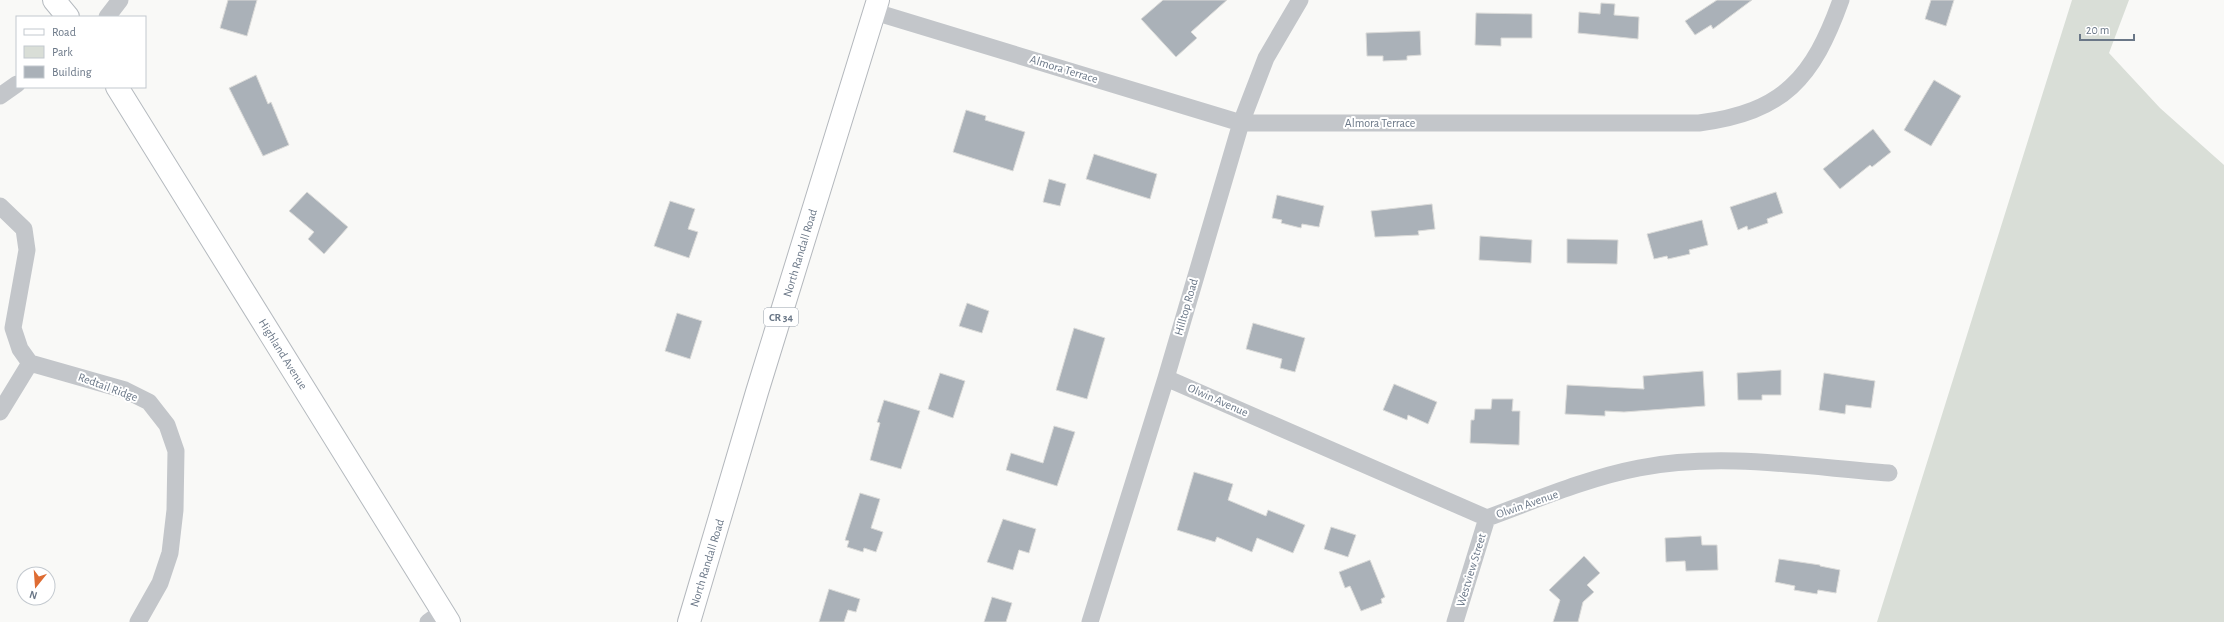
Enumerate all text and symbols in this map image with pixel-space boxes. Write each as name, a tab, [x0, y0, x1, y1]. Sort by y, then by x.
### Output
legend	[16, 16, 146, 88]
scale bar	[2080, 16, 2134, 42]
text: 20 m	[2086, 24, 2109, 36]
text: Road	[52, 26, 76, 38]
text: Park	[52, 46, 73, 58]
street label: Almora Terrace	[1029, 53, 1099, 85]
text: Building	[52, 66, 92, 78]
street label: Almora Terrace	[1345, 117, 1415, 129]
street label: North Randall Road	[781, 208, 819, 298]
street label: Hilltop Road	[1172, 277, 1200, 337]
road number: CR 34	[764, 308, 798, 326]
street label: Highland Avenue	[256, 316, 310, 392]
street label: Redtail Ridge	[77, 371, 139, 403]
street label: Olwin Avenue	[1186, 381, 1250, 419]
street label: Olwin Avenue	[1494, 488, 1560, 520]
street label: North Randall Road	[688, 518, 726, 608]
street label: Westview Street	[1454, 532, 1488, 608]
north arrow	[16, 566, 56, 606]
text: N	[28, 589, 38, 601]

